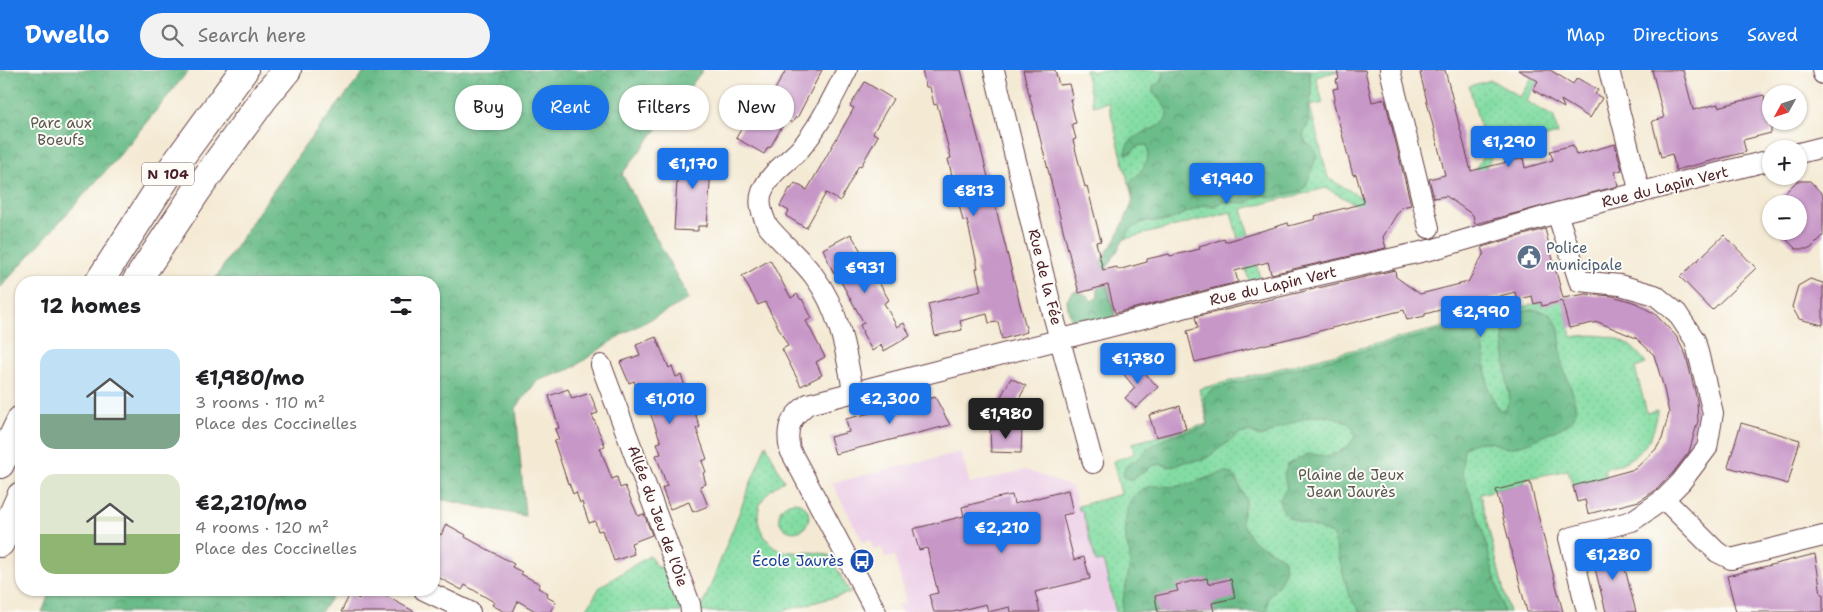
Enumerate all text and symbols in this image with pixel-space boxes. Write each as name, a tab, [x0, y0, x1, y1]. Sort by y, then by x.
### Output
search box	[140, 13, 490, 58]
text: Dwello	[25, 19, 110, 51]
icon: search	[158, 21, 186, 49]
text: Search here	[198, 23, 306, 48]
text: Map	[1567, 23, 1605, 47]
text: Directions	[1633, 23, 1719, 47]
text: Saved	[1747, 23, 1798, 47]
chip: Buy	[455, 85, 522, 130]
chip: Rent	[532, 85, 609, 130]
chip: Filters	[619, 85, 709, 130]
chip: New	[719, 85, 794, 130]
north arrow	[1762, 85, 1808, 130]
map controls	[1762, 85, 1807, 240]
park label: Parc aux Boeufs	[30, 113, 92, 150]
pin: €1,290	[1468, 126, 1550, 168]
text: €1,290	[1482, 131, 1536, 152]
button: +	[1762, 140, 1807, 185]
pin: €1,170	[652, 148, 734, 190]
text: €1,170	[668, 153, 718, 174]
road number: N 104	[142, 162, 194, 186]
pin: €1,940	[1186, 162, 1268, 205]
street label: Rue du Lapin Vert	[1600, 162, 1730, 212]
text: €1,940	[1201, 168, 1254, 189]
pin: €813	[944, 174, 1004, 217]
text: €813	[954, 180, 994, 201]
button: −	[1762, 195, 1807, 240]
street label: Rue de la Fée	[1023, 227, 1067, 327]
place label: Police municipale	[1546, 238, 1622, 275]
public building icon: Police municipale	[1516, 244, 1542, 270]
pin: €931	[835, 252, 895, 294]
text: €931	[845, 257, 885, 278]
street label: Rue du Lapin Vert	[1208, 262, 1338, 310]
text: 12 homes	[40, 292, 141, 320]
icon: filters	[387, 292, 415, 320]
pin: €2,990	[1440, 296, 1522, 338]
text: €2,990	[1452, 301, 1510, 322]
pin: €1,780	[1097, 342, 1179, 385]
text: €1,780	[1111, 348, 1165, 369]
text: €1,980/mo	[195, 364, 305, 392]
icon: home	[80, 369, 140, 429]
pin: €1,010	[629, 382, 711, 425]
pin: €2,300	[849, 382, 931, 425]
text: €1,010	[645, 388, 695, 409]
text: €2,300	[860, 388, 920, 409]
text: 3 rooms · 110 m²	[195, 392, 325, 413]
pin: €1,980	[965, 398, 1047, 440]
text: €1,980	[979, 403, 1033, 424]
text: Place des Coccinelles	[195, 413, 357, 434]
street label: Allée du Jeu de l'Oie	[623, 443, 693, 589]
park label: Plaine de Jeux Jean Jaurès	[1298, 465, 1404, 502]
text: €2,210/mo	[195, 489, 307, 517]
icon: home	[80, 494, 140, 554]
pin: €2,210	[961, 512, 1043, 554]
text: 4 rooms · 120 m²	[195, 517, 329, 538]
text: €2,210	[975, 517, 1029, 538]
text: Place des Coccinelles	[195, 538, 357, 559]
pin: €1,280	[1572, 538, 1654, 581]
text: €1,280	[1586, 544, 1640, 565]
bus stop icon: École Jaurès	[849, 548, 875, 574]
place label: École Jaurès	[752, 550, 844, 571]

